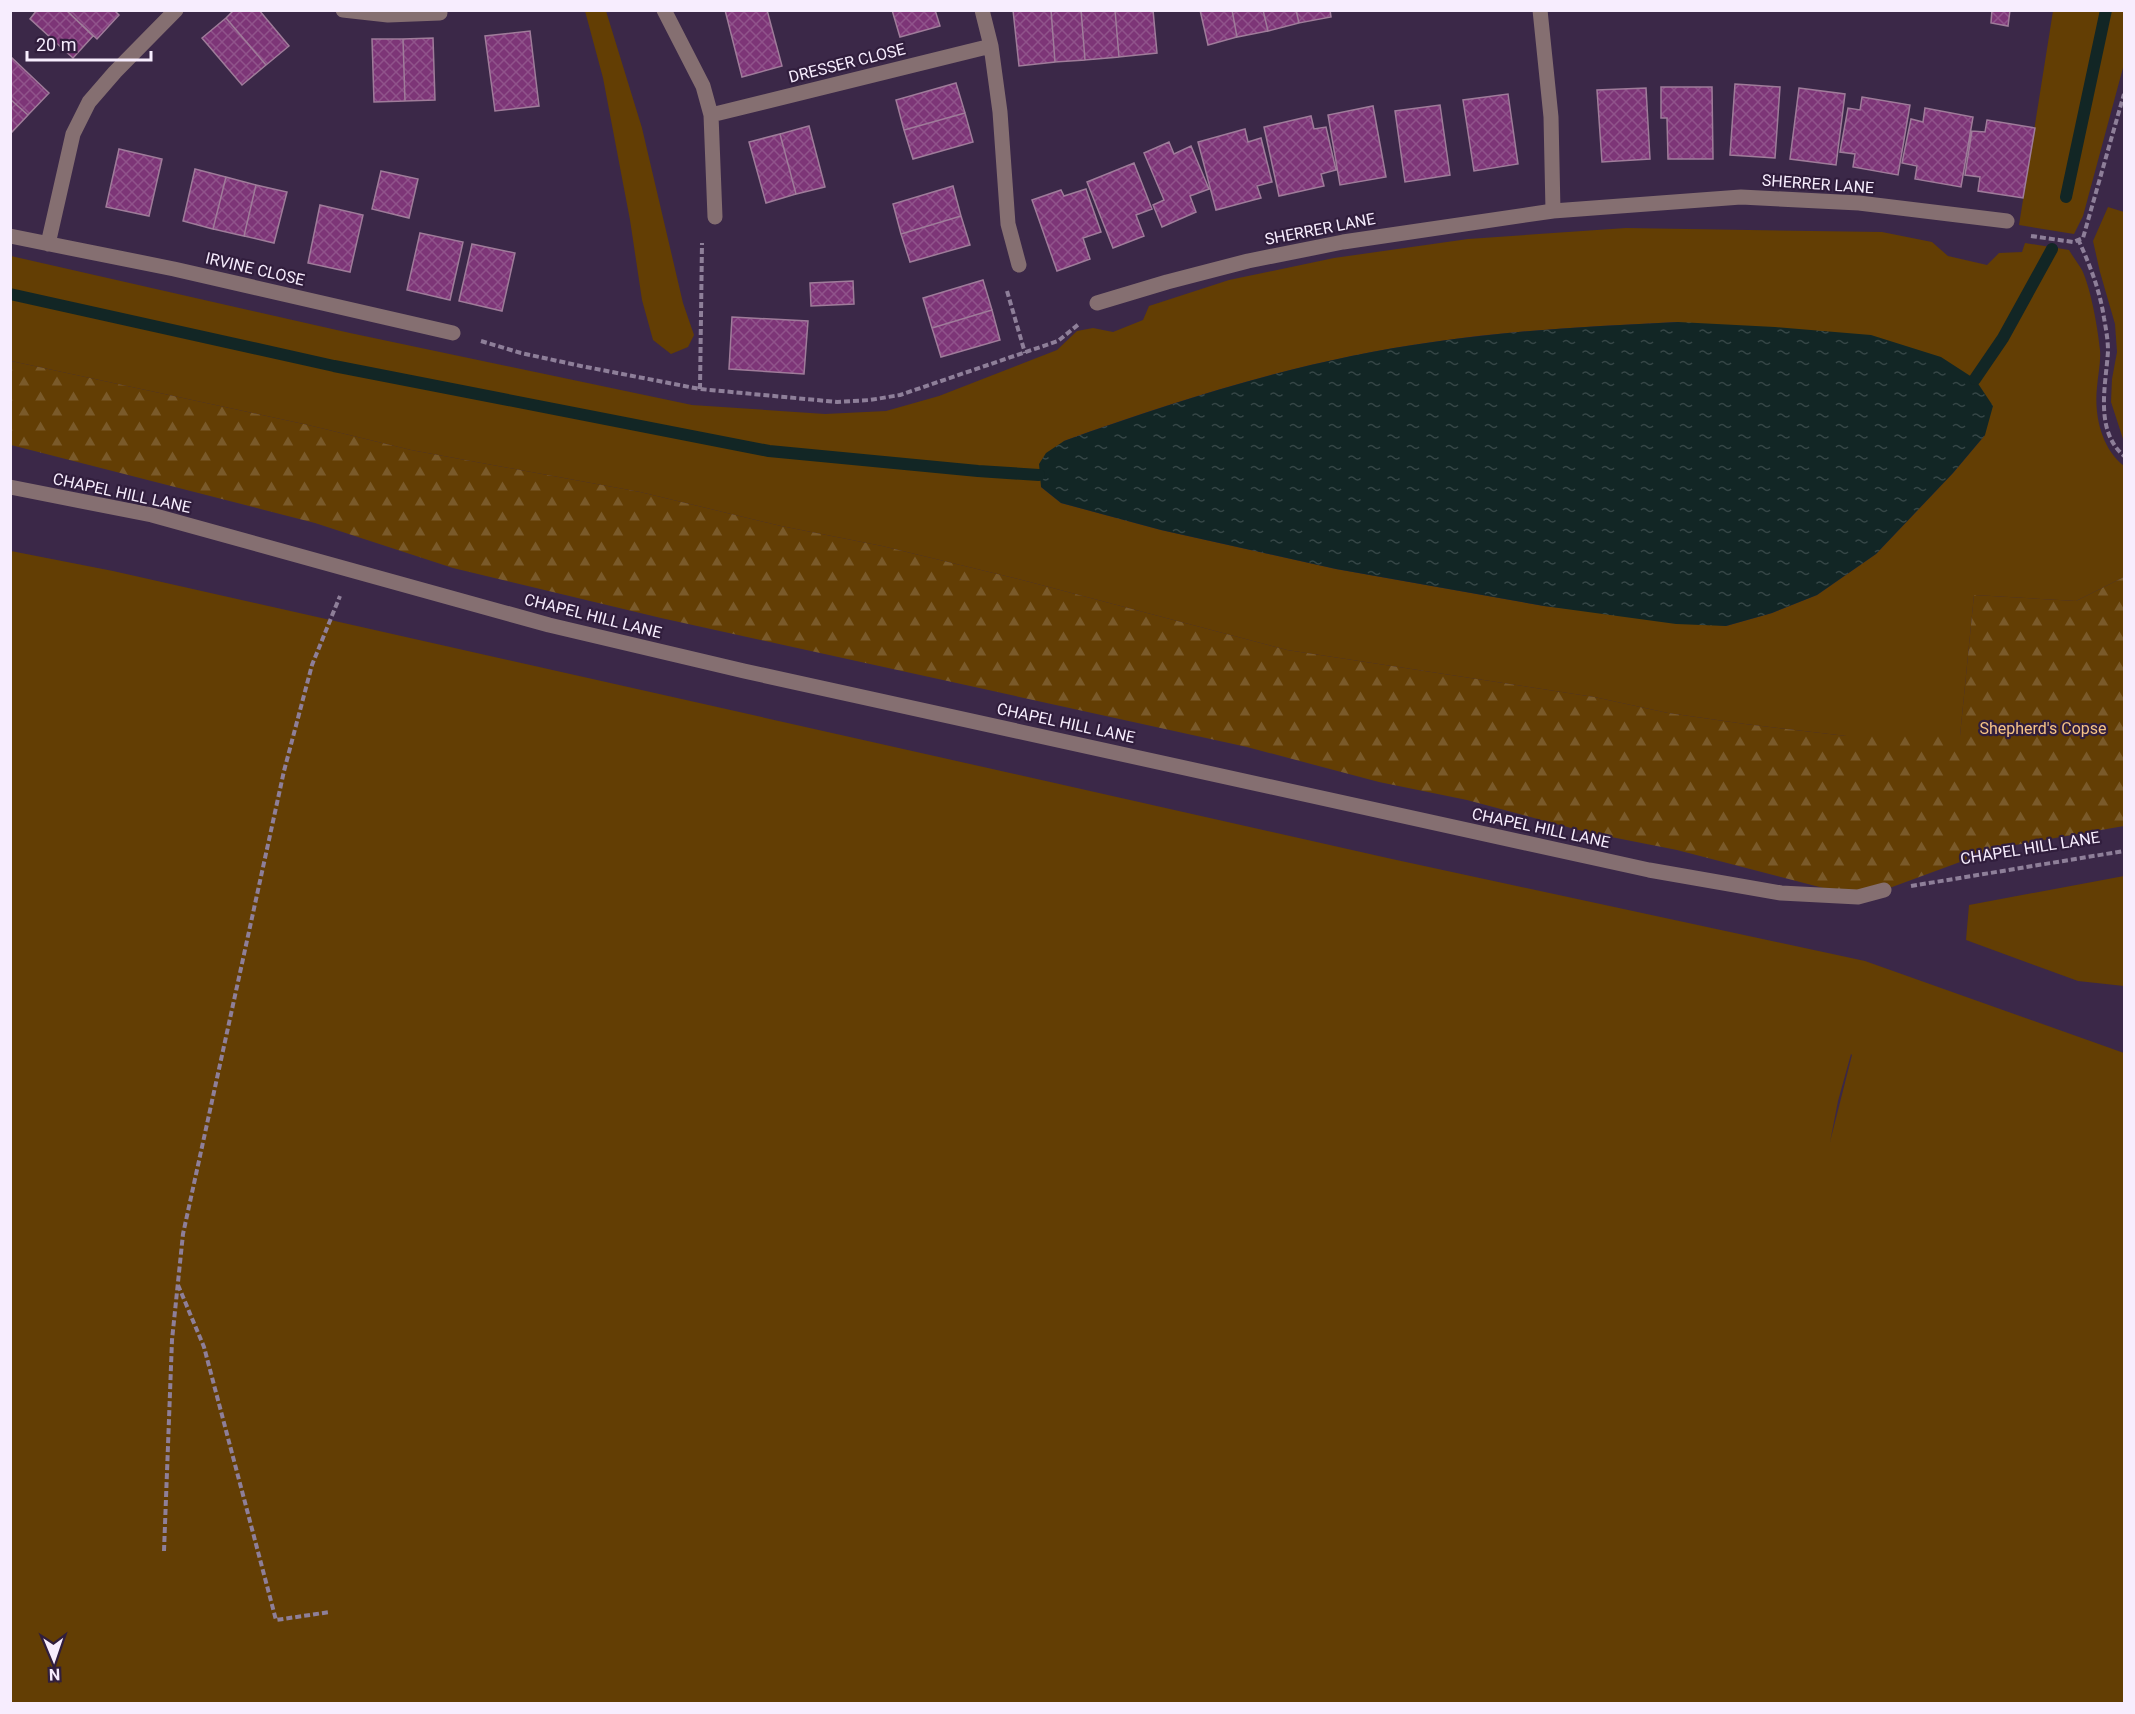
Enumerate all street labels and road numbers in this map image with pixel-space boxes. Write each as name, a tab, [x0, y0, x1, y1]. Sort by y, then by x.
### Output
street label: DRESSER CLOSE	[787, 39, 907, 87]
street label: SHERRER LANE	[1761, 171, 1875, 197]
street label: SHERRER LANE	[1263, 209, 1377, 249]
street label: IRVINE CLOSE	[204, 248, 306, 290]
street label: CHAPEL HILL LANE	[51, 469, 193, 517]
street label: CHAPEL HILL LANE	[522, 590, 664, 642]
street label: CHAPEL HILL LANE	[995, 699, 1137, 747]
street label: CHAPEL HILL LANE	[1470, 804, 1612, 852]
street label: CHAPEL HILL LANE	[1959, 828, 2101, 868]

